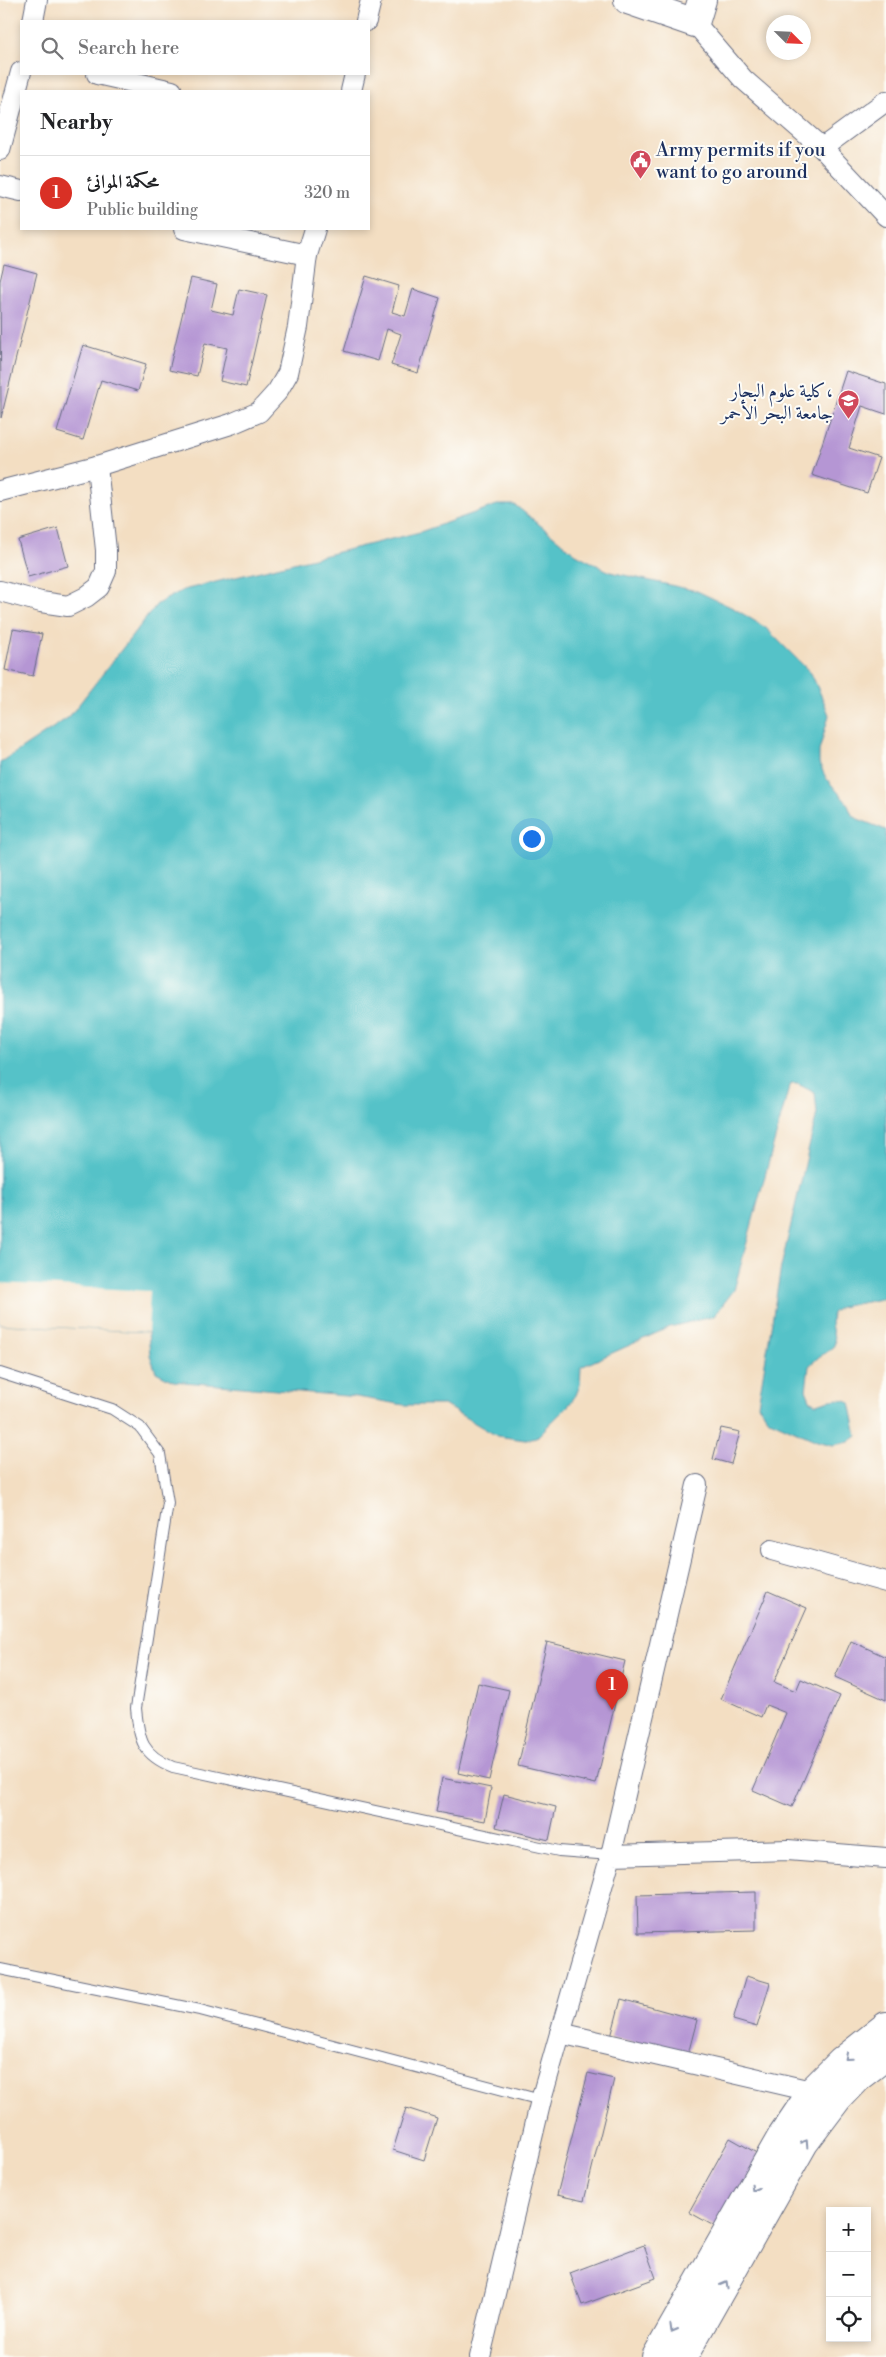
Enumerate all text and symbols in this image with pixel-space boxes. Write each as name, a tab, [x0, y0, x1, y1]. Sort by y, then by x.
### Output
north arrow	[766, 15, 811, 60]
search box	[20, 20, 370, 75]
icon: search	[38, 34, 66, 62]
text: Search here	[78, 36, 179, 60]
text: Nearby	[40, 110, 113, 136]
place label: Army permits if you want to go around	[655, 138, 826, 184]
public building icon: Army permits if you want to go around	[628, 148, 652, 179]
text: محكمة الموانئ	[87, 170, 159, 194]
text: 1	[52, 183, 60, 203]
text: 320 m	[304, 183, 350, 203]
text: Public building	[87, 200, 198, 220]
place label: كلية علوم البحار، جامعة البحر الأحمر	[719, 379, 833, 425]
school or university icon: كلية علوم البحار، جامعة البحر الأحمر	[837, 389, 861, 420]
your location	[519, 826, 545, 852]
pin: 1	[596, 1669, 628, 1710]
one-way arrow	[845, 2051, 854, 2060]
one-way arrow	[799, 2140, 808, 2149]
one-way arrow	[750, 2182, 760, 2191]
map controls	[826, 2207, 871, 2342]
button: +	[826, 2207, 871, 2252]
button: −	[826, 2252, 871, 2297]
one-way arrow	[719, 2281, 729, 2290]
button: locate	[826, 2297, 871, 2342]
one-way arrow	[670, 2323, 680, 2332]

